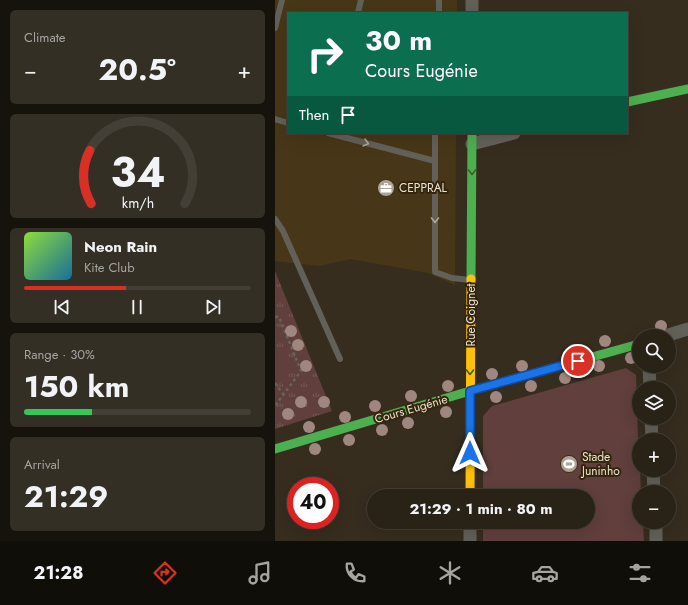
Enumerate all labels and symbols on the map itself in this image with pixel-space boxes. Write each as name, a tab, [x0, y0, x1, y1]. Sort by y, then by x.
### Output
one-way arrow	[362, 138, 369, 147]
one-way arrow	[468, 169, 476, 175]
office icon: CEPPRAL	[376, 178, 396, 198]
place label: CEPPRAL	[399, 179, 448, 197]
one-way arrow	[431, 217, 439, 223]
street label: Rue Coignet	[462, 283, 480, 346]
pin	[561, 344, 595, 378]
one-way arrow	[466, 369, 474, 375]
street label: Cours Eugénie	[372, 390, 450, 428]
position arrow	[449, 432, 491, 474]
place label: Stade Juninho	[580, 448, 620, 480]
sports icon: Stade Juninho	[559, 454, 579, 474]
speed limit sign: 40	[287, 477, 339, 529]

